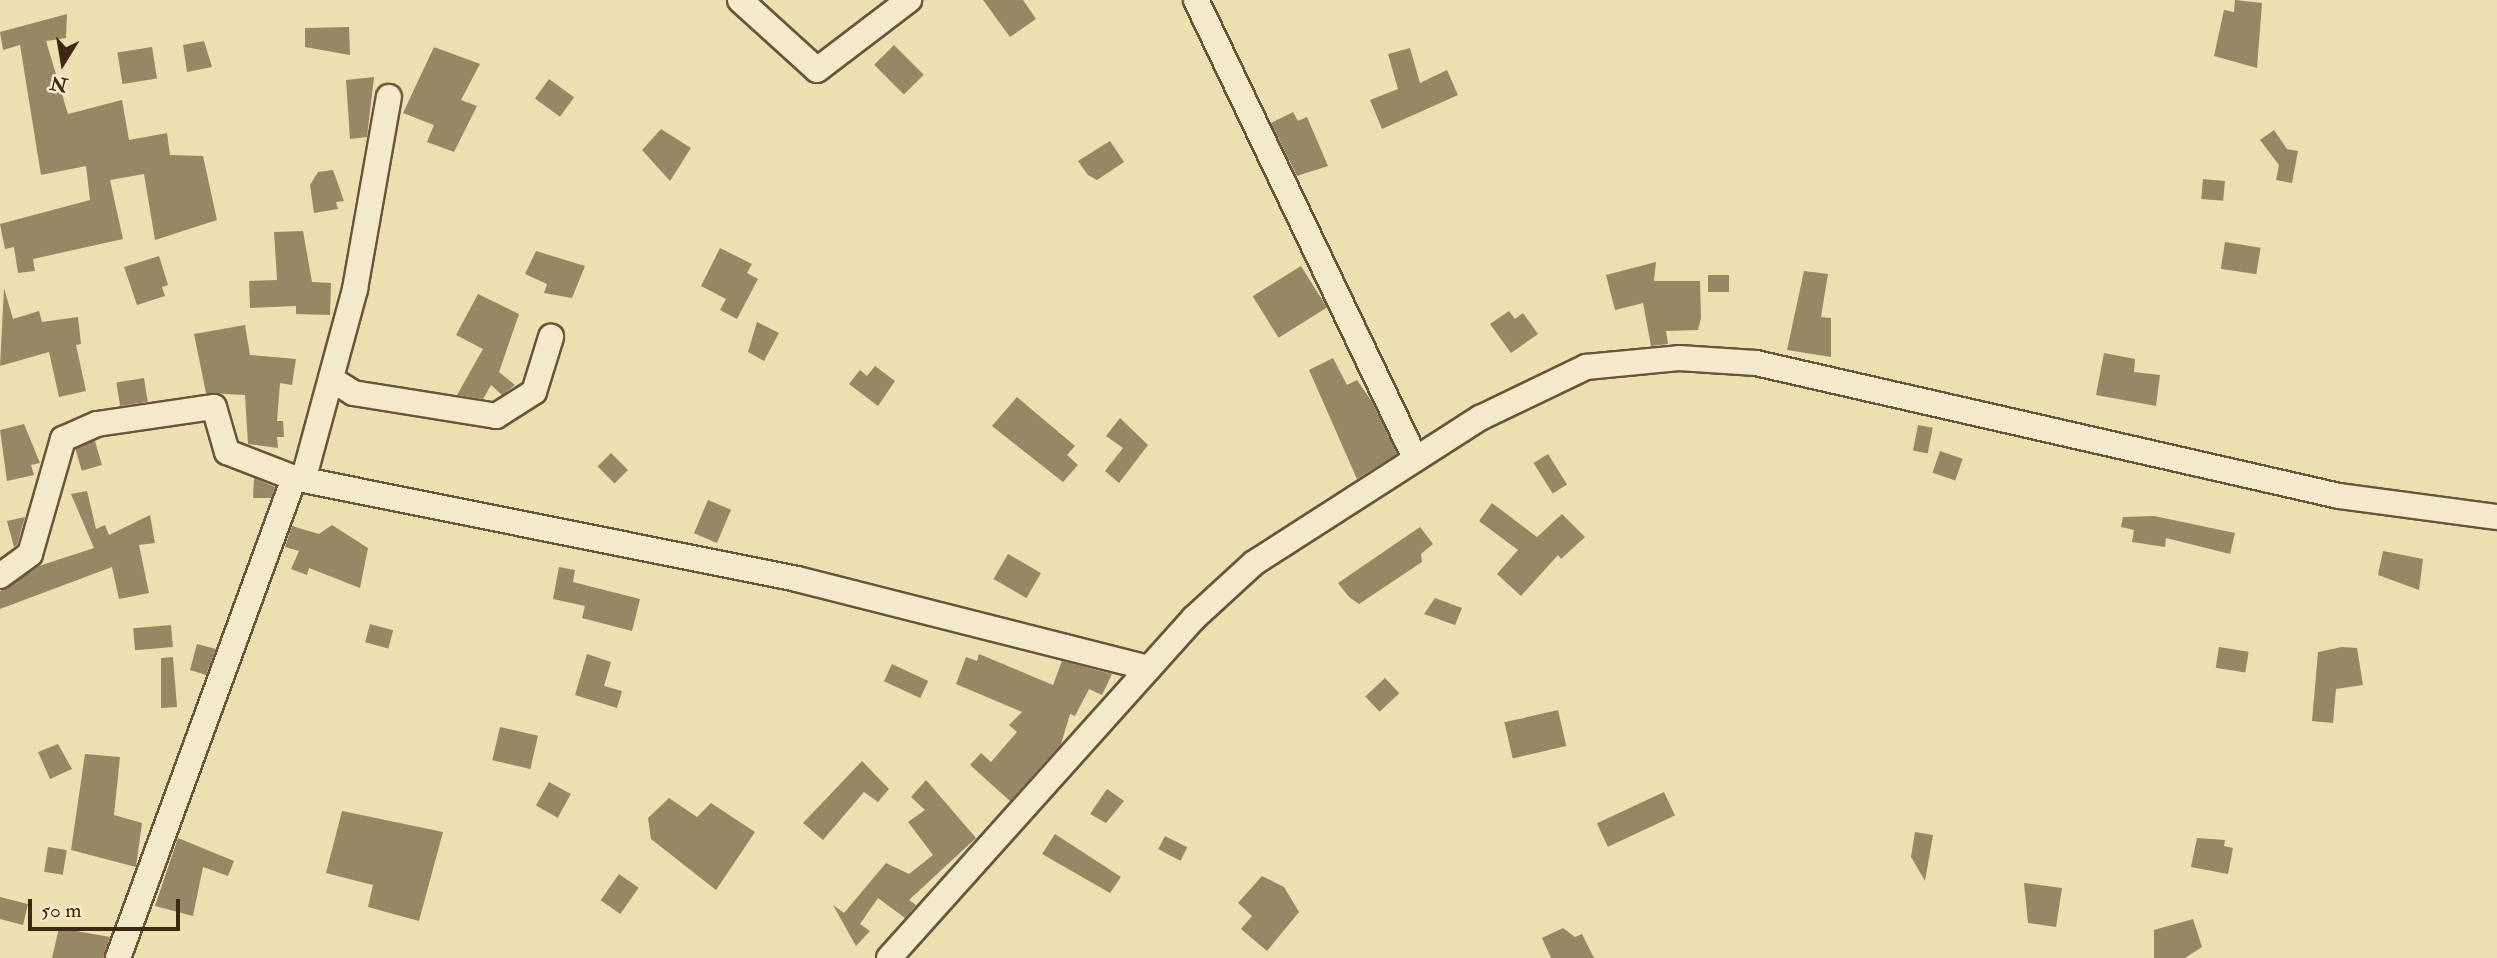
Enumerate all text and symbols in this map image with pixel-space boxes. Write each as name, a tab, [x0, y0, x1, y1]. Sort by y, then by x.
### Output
north arrow	[28, 28, 98, 98]
text: N	[48, 70, 70, 97]
scale bar	[32, 884, 184, 928]
text: 50 m	[41, 897, 82, 924]

